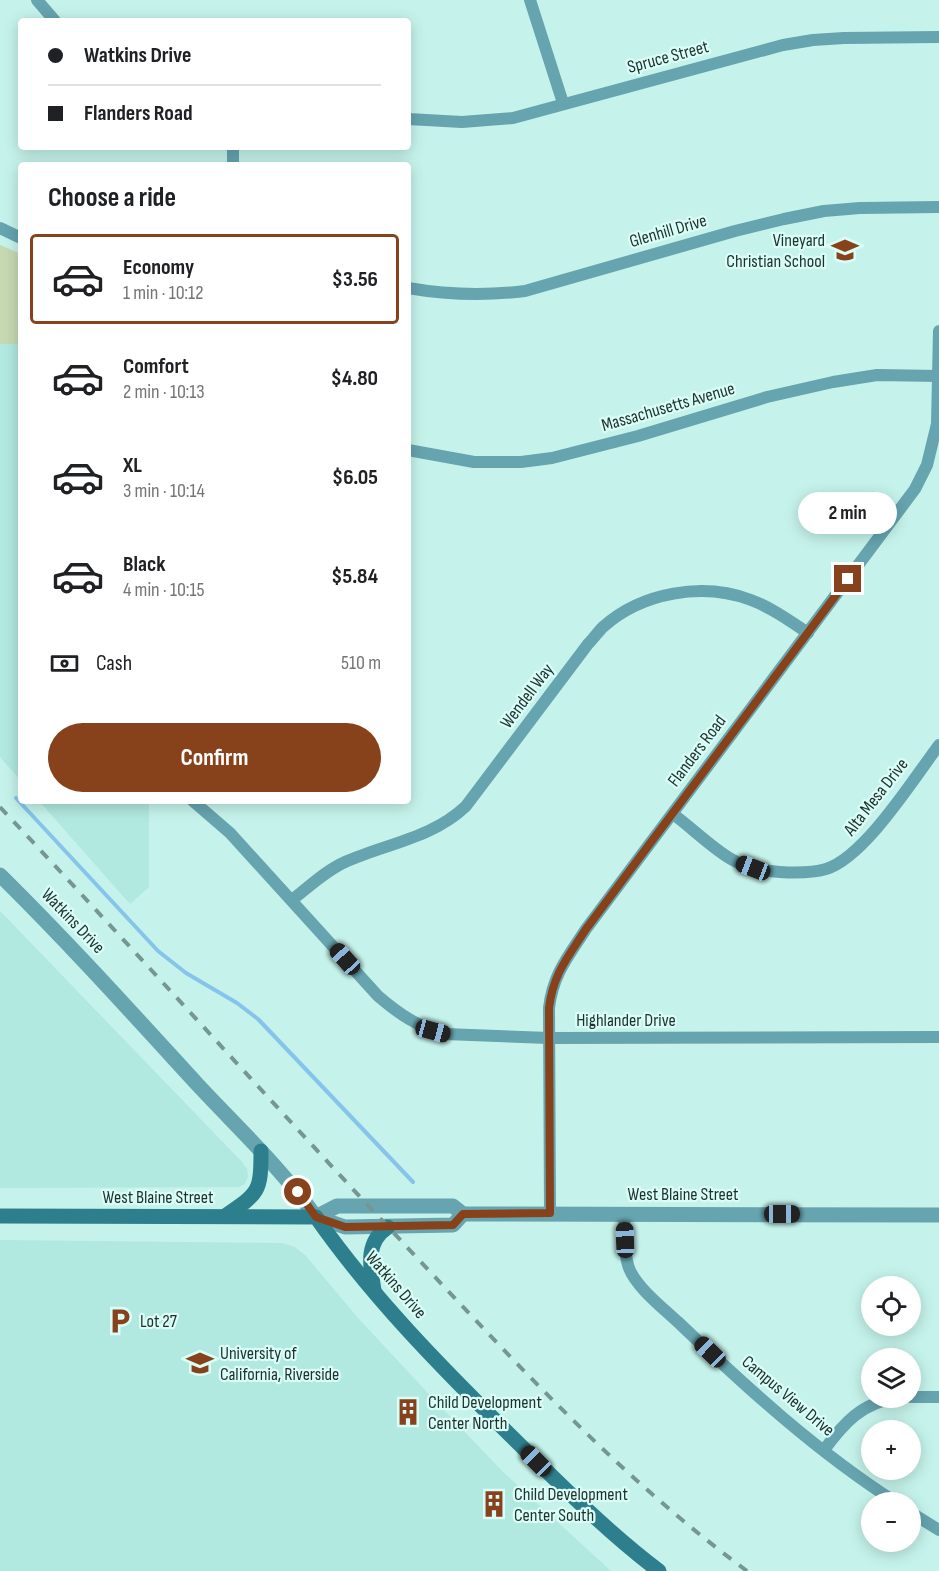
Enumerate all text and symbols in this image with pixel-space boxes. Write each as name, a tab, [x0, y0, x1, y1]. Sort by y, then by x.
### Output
street label: Spruce Street	[625, 36, 711, 78]
text: Watkins Drive	[84, 42, 191, 69]
text: Flanders Road	[84, 100, 193, 127]
text: Choose a ride	[48, 182, 176, 214]
street label: Glenhill Drive	[627, 210, 709, 252]
place label: Vineyard Christian School	[726, 230, 825, 272]
school or university icon: Vineyard Christian School	[830, 235, 860, 265]
icon: car	[51, 252, 105, 306]
text: Economy	[123, 254, 194, 281]
text: $3.56	[332, 266, 378, 293]
text: 1 min · 10:12	[123, 281, 204, 305]
icon: car	[51, 351, 105, 405]
text: Comfort	[123, 353, 189, 380]
text: $4.80	[331, 365, 378, 392]
street label: Massachusetts Avenue	[599, 378, 737, 436]
text: 2 min · 10:13	[123, 380, 205, 404]
icon: car	[51, 450, 105, 504]
text: XL	[123, 452, 142, 479]
text: $6.05	[332, 464, 378, 491]
text: 3 min · 10:14	[123, 479, 205, 503]
callout: 2 min	[798, 492, 898, 534]
text: 2 min	[828, 501, 867, 525]
icon: car	[51, 549, 105, 603]
text: Black	[123, 551, 165, 578]
text: $5.84	[331, 563, 378, 590]
route end	[834, 565, 861, 592]
text: 4 min · 10:15	[123, 578, 204, 602]
icon: cash	[48, 647, 81, 680]
text: Cash	[96, 650, 132, 677]
text: 510 m	[341, 651, 381, 675]
street label: Wendell Way	[496, 659, 558, 733]
street label: Flanders Road	[663, 711, 731, 791]
button: Confirm	[48, 723, 381, 792]
street label: Alta Mesa Drive	[839, 754, 913, 841]
car	[733, 853, 773, 883]
street label: Watkins Drive	[37, 884, 109, 958]
car	[326, 940, 364, 978]
street label: Highlander Drive	[576, 1010, 676, 1031]
car	[413, 1018, 453, 1044]
route start	[284, 1178, 311, 1205]
street label: West Blaine Street	[628, 1184, 739, 1205]
street label: West Blaine Street	[103, 1187, 214, 1208]
car	[764, 1205, 800, 1223]
car	[615, 1222, 635, 1258]
street label: Watkins Drive	[361, 1247, 431, 1323]
map controls	[861, 1276, 921, 1552]
button: locate	[861, 1276, 921, 1336]
parking icon: Lot 27	[105, 1306, 135, 1336]
place label: Lot 27	[140, 1311, 178, 1332]
car	[691, 1333, 729, 1371]
place label: University of California, Riverside	[220, 1343, 339, 1385]
school or university icon: University of California, Riverside	[185, 1348, 215, 1378]
button: layers	[861, 1348, 921, 1408]
street label: Campus View Drive	[737, 1351, 839, 1441]
place label: Child Development Center North	[428, 1392, 542, 1434]
building icon: Child Development Center North	[393, 1397, 423, 1427]
button: +	[861, 1420, 921, 1480]
car	[517, 1442, 555, 1480]
place label: Child Development Center South	[514, 1484, 628, 1526]
building icon: Child Development Center South	[479, 1489, 509, 1519]
button: −	[861, 1492, 921, 1552]

